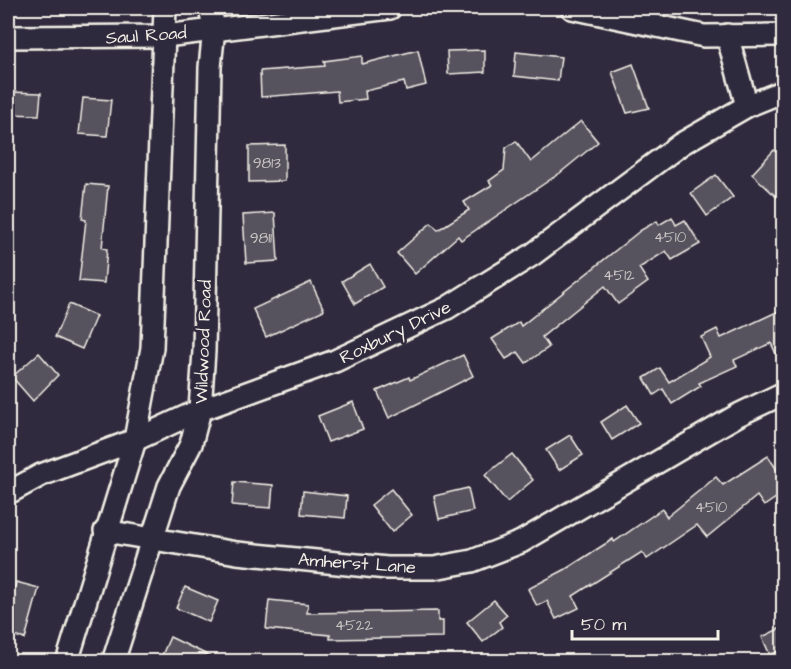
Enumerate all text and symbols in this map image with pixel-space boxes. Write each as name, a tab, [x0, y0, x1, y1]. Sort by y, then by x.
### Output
street label: Saul Road	[105, 20, 187, 51]
house number: 9813	[253, 153, 281, 174]
house number: 4510	[654, 227, 687, 248]
house number: 9811	[250, 228, 272, 249]
house number: 4512	[603, 265, 635, 286]
street label: Wildwood Road	[189, 279, 218, 405]
street label: Roxbury Drive	[335, 295, 456, 371]
house number: 4510	[695, 497, 728, 518]
street label: Amherst Lane	[297, 547, 417, 580]
scale bar	[572, 603, 718, 641]
text: 50 m	[581, 612, 626, 637]
house number: 4522	[335, 615, 373, 636]

